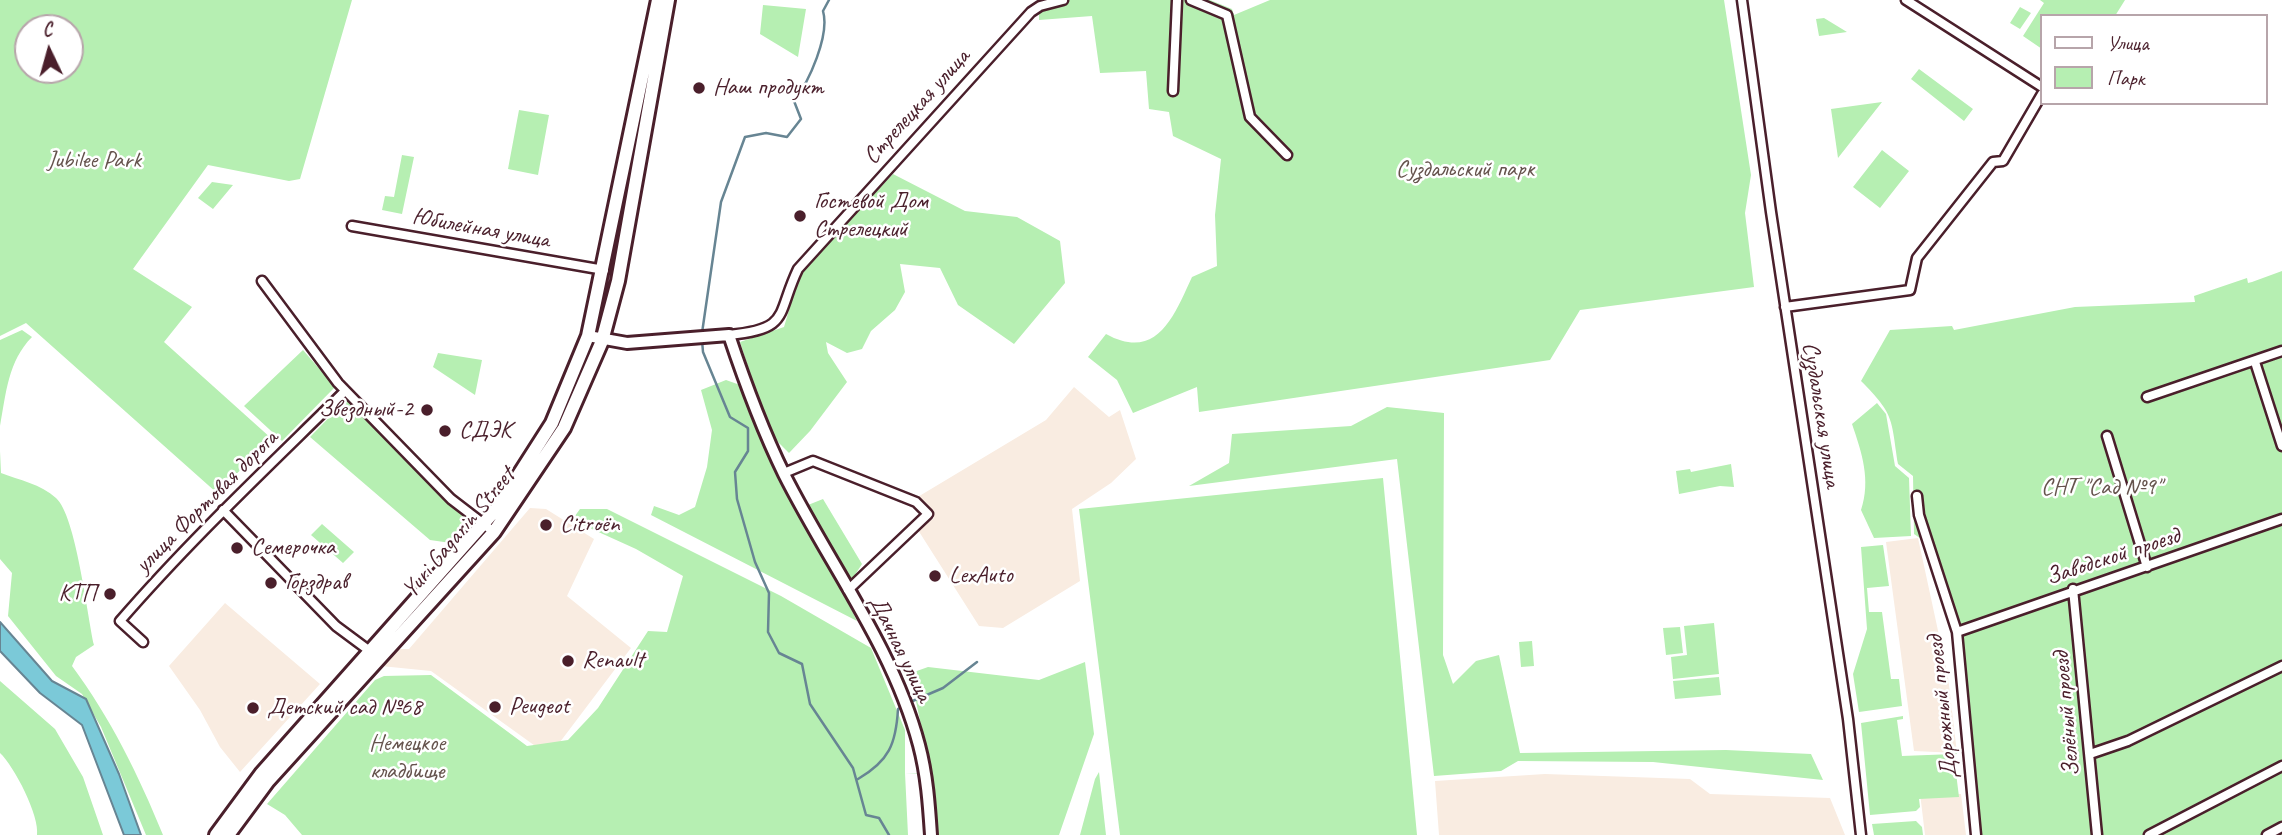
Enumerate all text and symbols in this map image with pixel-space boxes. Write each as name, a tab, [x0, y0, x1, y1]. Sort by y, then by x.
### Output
north arrow	[14, 14, 84, 84]
legend	[2040, 14, 2268, 105]
text: С	[42, 18, 53, 42]
text: Улица	[2107, 30, 2149, 56]
street label: Стрелецкая улица	[858, 43, 976, 171]
text: Парк	[2107, 65, 2144, 91]
place label: Наш продукт	[713, 74, 823, 102]
marker: Наш продукт	[691, 80, 707, 96]
park label: Jubilee Park	[47, 147, 141, 175]
park label: Суздальский парк	[1396, 156, 1534, 184]
place label: Гостевой Дом Стрелецкий	[814, 188, 928, 244]
street label: Юбилейная улица	[410, 203, 552, 255]
marker: Гостевой Дом Стрелецкий	[792, 208, 808, 224]
street label: Суздальская улица	[1795, 340, 1847, 490]
place label: Звездный-2	[319, 396, 413, 424]
marker: Звездный-2	[419, 402, 435, 418]
place label: СДЭК	[459, 417, 512, 445]
marker: СДЭК	[437, 423, 453, 439]
street label: улица Фортовая дорога	[129, 424, 285, 580]
street label: Yuri Gagarin Street	[396, 462, 522, 604]
park label: СНТ "Сад №9"	[2041, 474, 2161, 502]
place label: Citroën	[560, 511, 619, 539]
marker: Citroën	[538, 517, 554, 533]
street label: Заводской проезд	[2042, 522, 2184, 592]
place label: Семерочка	[251, 534, 335, 562]
marker: Семерочка	[229, 540, 245, 556]
place label: LexAuto	[949, 562, 1013, 590]
marker: LexAuto	[927, 568, 943, 584]
place label: Горздрав	[285, 569, 347, 597]
marker: Горздрав	[263, 575, 279, 591]
place label: КТП	[58, 580, 96, 608]
marker: КТП	[102, 586, 118, 602]
street label: Дачная улица	[862, 591, 938, 707]
street label: Дорожный проезд	[1921, 634, 1965, 780]
place label: Renault	[582, 647, 644, 675]
street label: Зелёный проезд	[2047, 650, 2087, 778]
marker: Renault	[560, 653, 576, 669]
place label: Peugeot	[509, 693, 569, 721]
place label: Детский сад №68	[267, 694, 422, 722]
marker: Peugeot	[487, 699, 503, 715]
marker: Детский сад №68	[245, 700, 261, 716]
park label: Немецкое кладбище	[369, 730, 445, 786]

